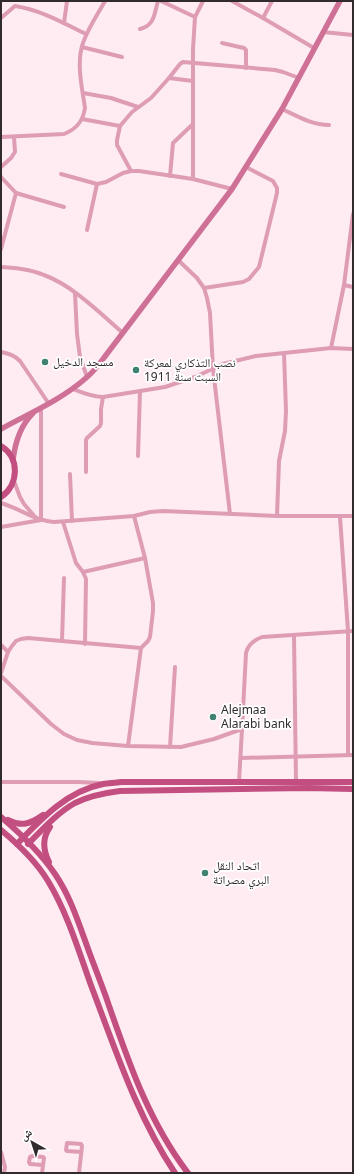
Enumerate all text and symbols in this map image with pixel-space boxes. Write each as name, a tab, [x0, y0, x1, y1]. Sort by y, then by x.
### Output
place label: مسجد الدخيل	[53, 353, 113, 370]
place label: نصب التذكاري لمعركة السبت سنة 1911	[144, 354, 236, 385]
marker: مسجد الدخيل	[40, 357, 50, 367]
marker: نصب التذكاري لمعركة السبت سنة 1911	[131, 365, 141, 375]
place label: Alejmaa Alarabi bank	[221, 701, 292, 732]
marker: Alejmaa Alarabi bank	[208, 712, 218, 722]
place label: اتحاد النقل البري مصراتة	[213, 857, 269, 890]
marker: اتحاد النقل البري مصراتة	[200, 868, 210, 878]
north arrow	[12, 1122, 52, 1162]
text: ش	[16, 1124, 36, 1144]

